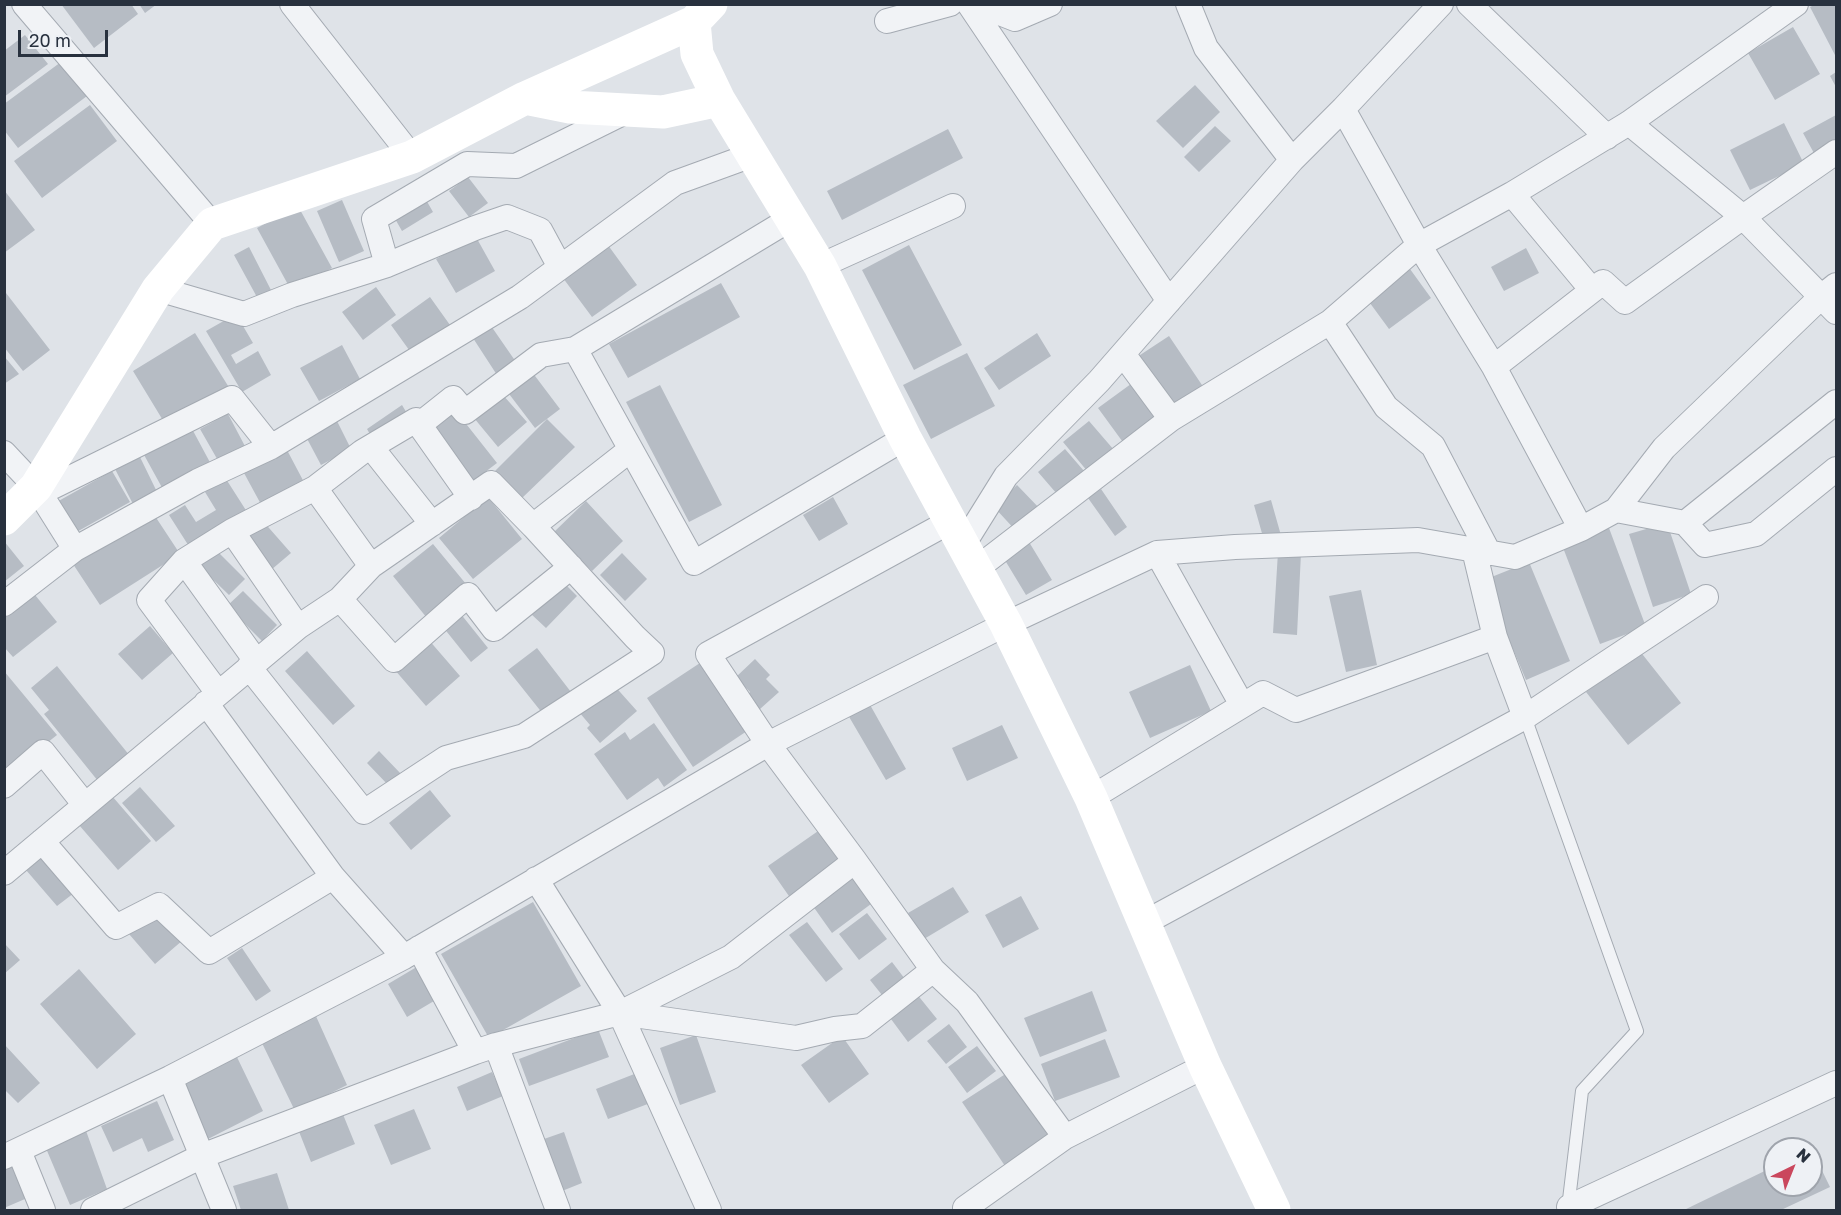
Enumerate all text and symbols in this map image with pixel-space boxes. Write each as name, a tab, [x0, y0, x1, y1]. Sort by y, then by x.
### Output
scale bar	[21, 18, 111, 56]
text: 20 m	[29, 29, 71, 51]
north arrow	[1763, 1137, 1823, 1197]
text: N	[1793, 1144, 1815, 1167]

